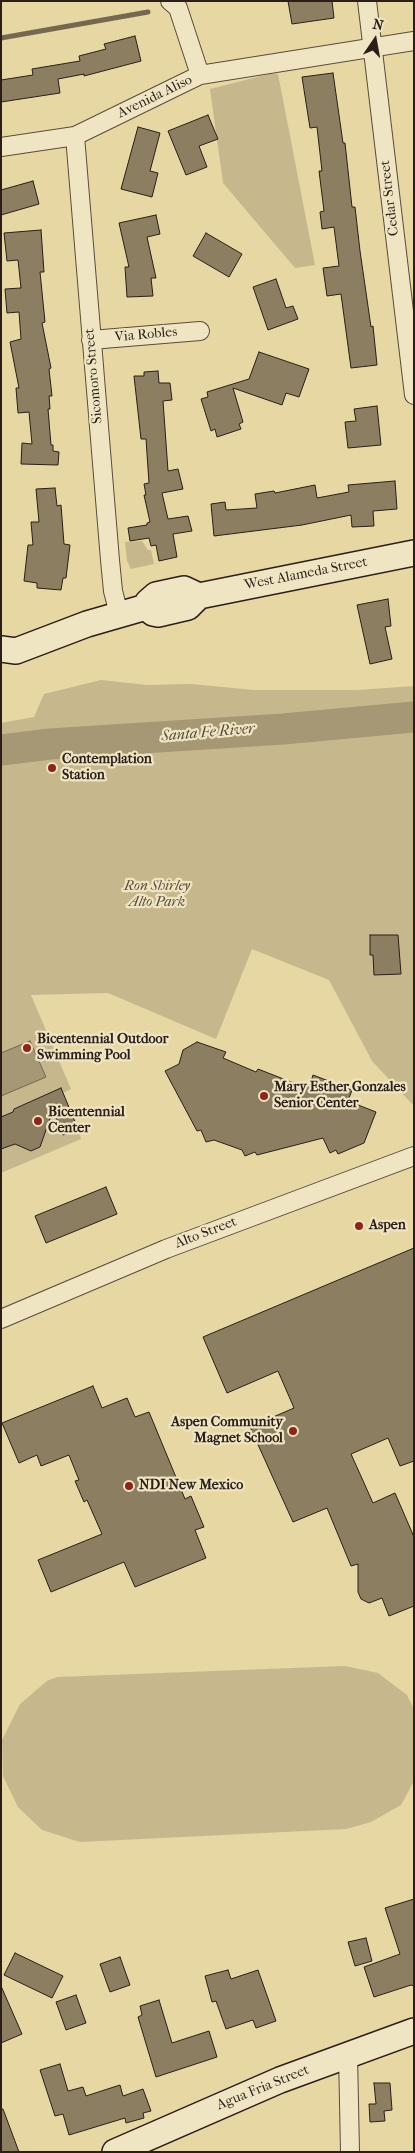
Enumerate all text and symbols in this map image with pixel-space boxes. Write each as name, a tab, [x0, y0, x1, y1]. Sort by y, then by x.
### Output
north arrow	[350, 15, 400, 65]
text: N	[371, 15, 385, 34]
street label: Avenida Aliso	[115, 72, 195, 122]
street label: Cedar Street	[377, 159, 403, 237]
street label: Via Robles	[114, 324, 178, 346]
street label: Sicomoro Street	[81, 327, 107, 425]
street label: West Alameda Street	[243, 554, 369, 594]
water label: Santa Fe River	[161, 720, 255, 746]
place label: Contemplation Station	[62, 752, 152, 784]
marker: Contemplation Station	[46, 762, 58, 774]
park label: Ron Shirley Alto Park	[124, 879, 190, 912]
place label: Bicentennial Outdoor Swimming Pool	[37, 1032, 169, 1064]
marker: Bicentennial Outdoor Swimming Pool	[21, 1042, 33, 1054]
place label: Mary Esther Gonzales Senior Center	[274, 1080, 406, 1112]
marker: Mary Esther Gonzales Senior Center	[258, 1090, 270, 1102]
place label: Bicentennial Center	[48, 1105, 125, 1138]
marker: Bicentennial Center	[32, 1115, 44, 1127]
street label: Alto Street	[173, 1214, 239, 1252]
place label: Aspen	[369, 1218, 406, 1234]
marker: Aspen	[353, 1220, 365, 1232]
place label: Aspen Community Magnet School	[171, 1415, 283, 1448]
marker: Aspen Community Magnet School	[287, 1425, 299, 1437]
place label: NDI New Mexico	[139, 1478, 243, 1494]
marker: NDI New Mexico	[123, 1480, 135, 1492]
street label: Agua Fria Street	[214, 2062, 312, 2114]

